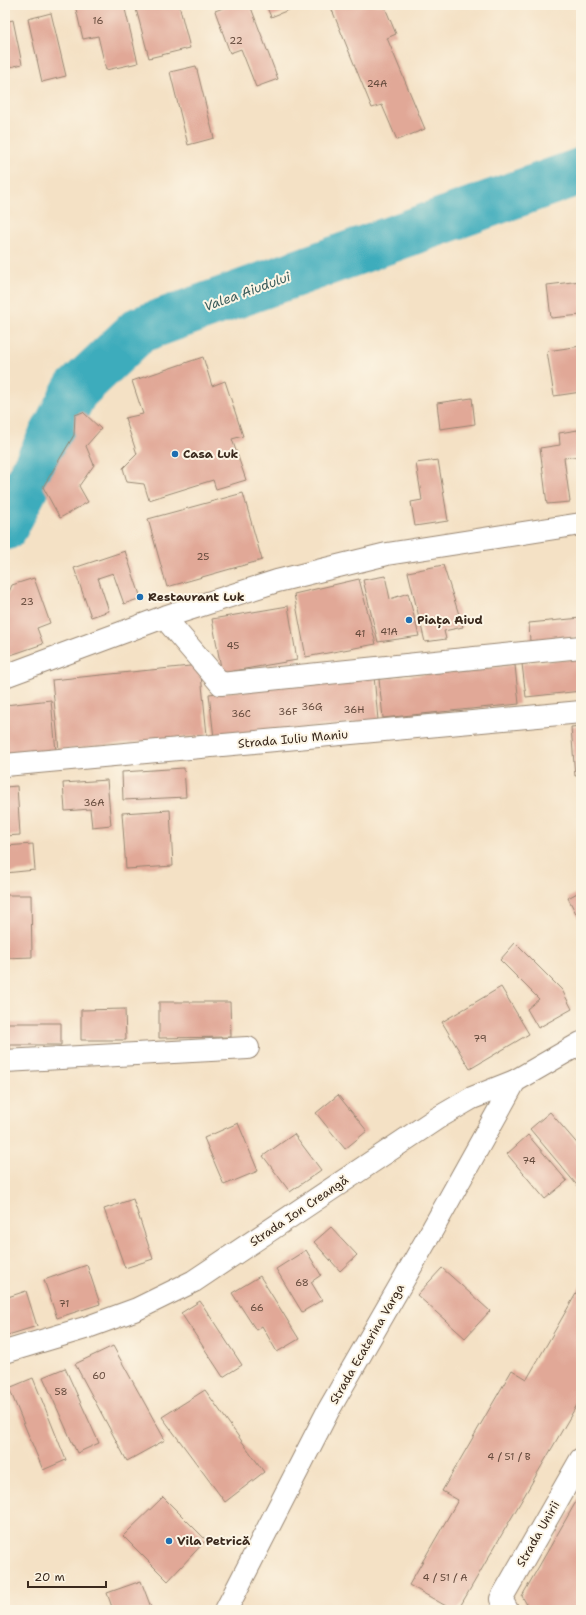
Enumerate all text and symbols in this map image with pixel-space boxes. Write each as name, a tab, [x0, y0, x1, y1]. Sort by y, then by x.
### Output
house number: 16	[93, 14, 103, 27]
house number: 22	[229, 34, 243, 47]
house number: 24A	[367, 77, 387, 90]
water label: Valea Aiudului	[202, 268, 293, 315]
place label: Casa Luk	[183, 446, 239, 462]
marker: Casa Luk	[170, 449, 180, 459]
house number: 25	[197, 550, 209, 563]
place label: Restaurant Luk	[148, 589, 245, 605]
marker: Restaurant Luk	[135, 592, 145, 602]
house number: 23	[20, 595, 34, 608]
place label: Piața Aiud	[417, 612, 483, 629]
marker: Piața Aiud	[404, 615, 414, 625]
house number: 41A	[380, 625, 398, 638]
house number: 41	[355, 627, 365, 640]
house number: 45	[227, 639, 239, 652]
house number: 36G	[301, 700, 323, 713]
house number: 36H	[343, 703, 365, 716]
house number: 36F	[278, 705, 298, 718]
house number: 36C	[231, 707, 251, 720]
street label: Strada Iuliu Maniu	[237, 726, 349, 752]
house number: 36A	[84, 796, 104, 809]
house number: 79	[473, 1032, 487, 1045]
house number: 74	[522, 1154, 536, 1167]
street label: Strada Ion Creangă	[246, 1172, 352, 1250]
house number: 68	[295, 1276, 309, 1289]
street label: Strada Ecaterina Varga	[326, 1280, 408, 1407]
house number: 71	[59, 1297, 69, 1310]
house number: 66	[250, 1301, 264, 1314]
house number: 60	[92, 1369, 106, 1382]
house number: 58	[55, 1385, 67, 1398]
house number: 4 / 51 / B	[487, 1450, 531, 1463]
street label: Strada Unirii	[513, 1498, 563, 1570]
place label: Vila Petrică	[177, 1533, 251, 1549]
marker: Vila Petrică	[164, 1536, 174, 1546]
scale bar	[28, 1563, 106, 1589]
text: 20 m	[34, 1569, 65, 1585]
house number: 4 / 51 / A	[423, 1571, 467, 1584]

